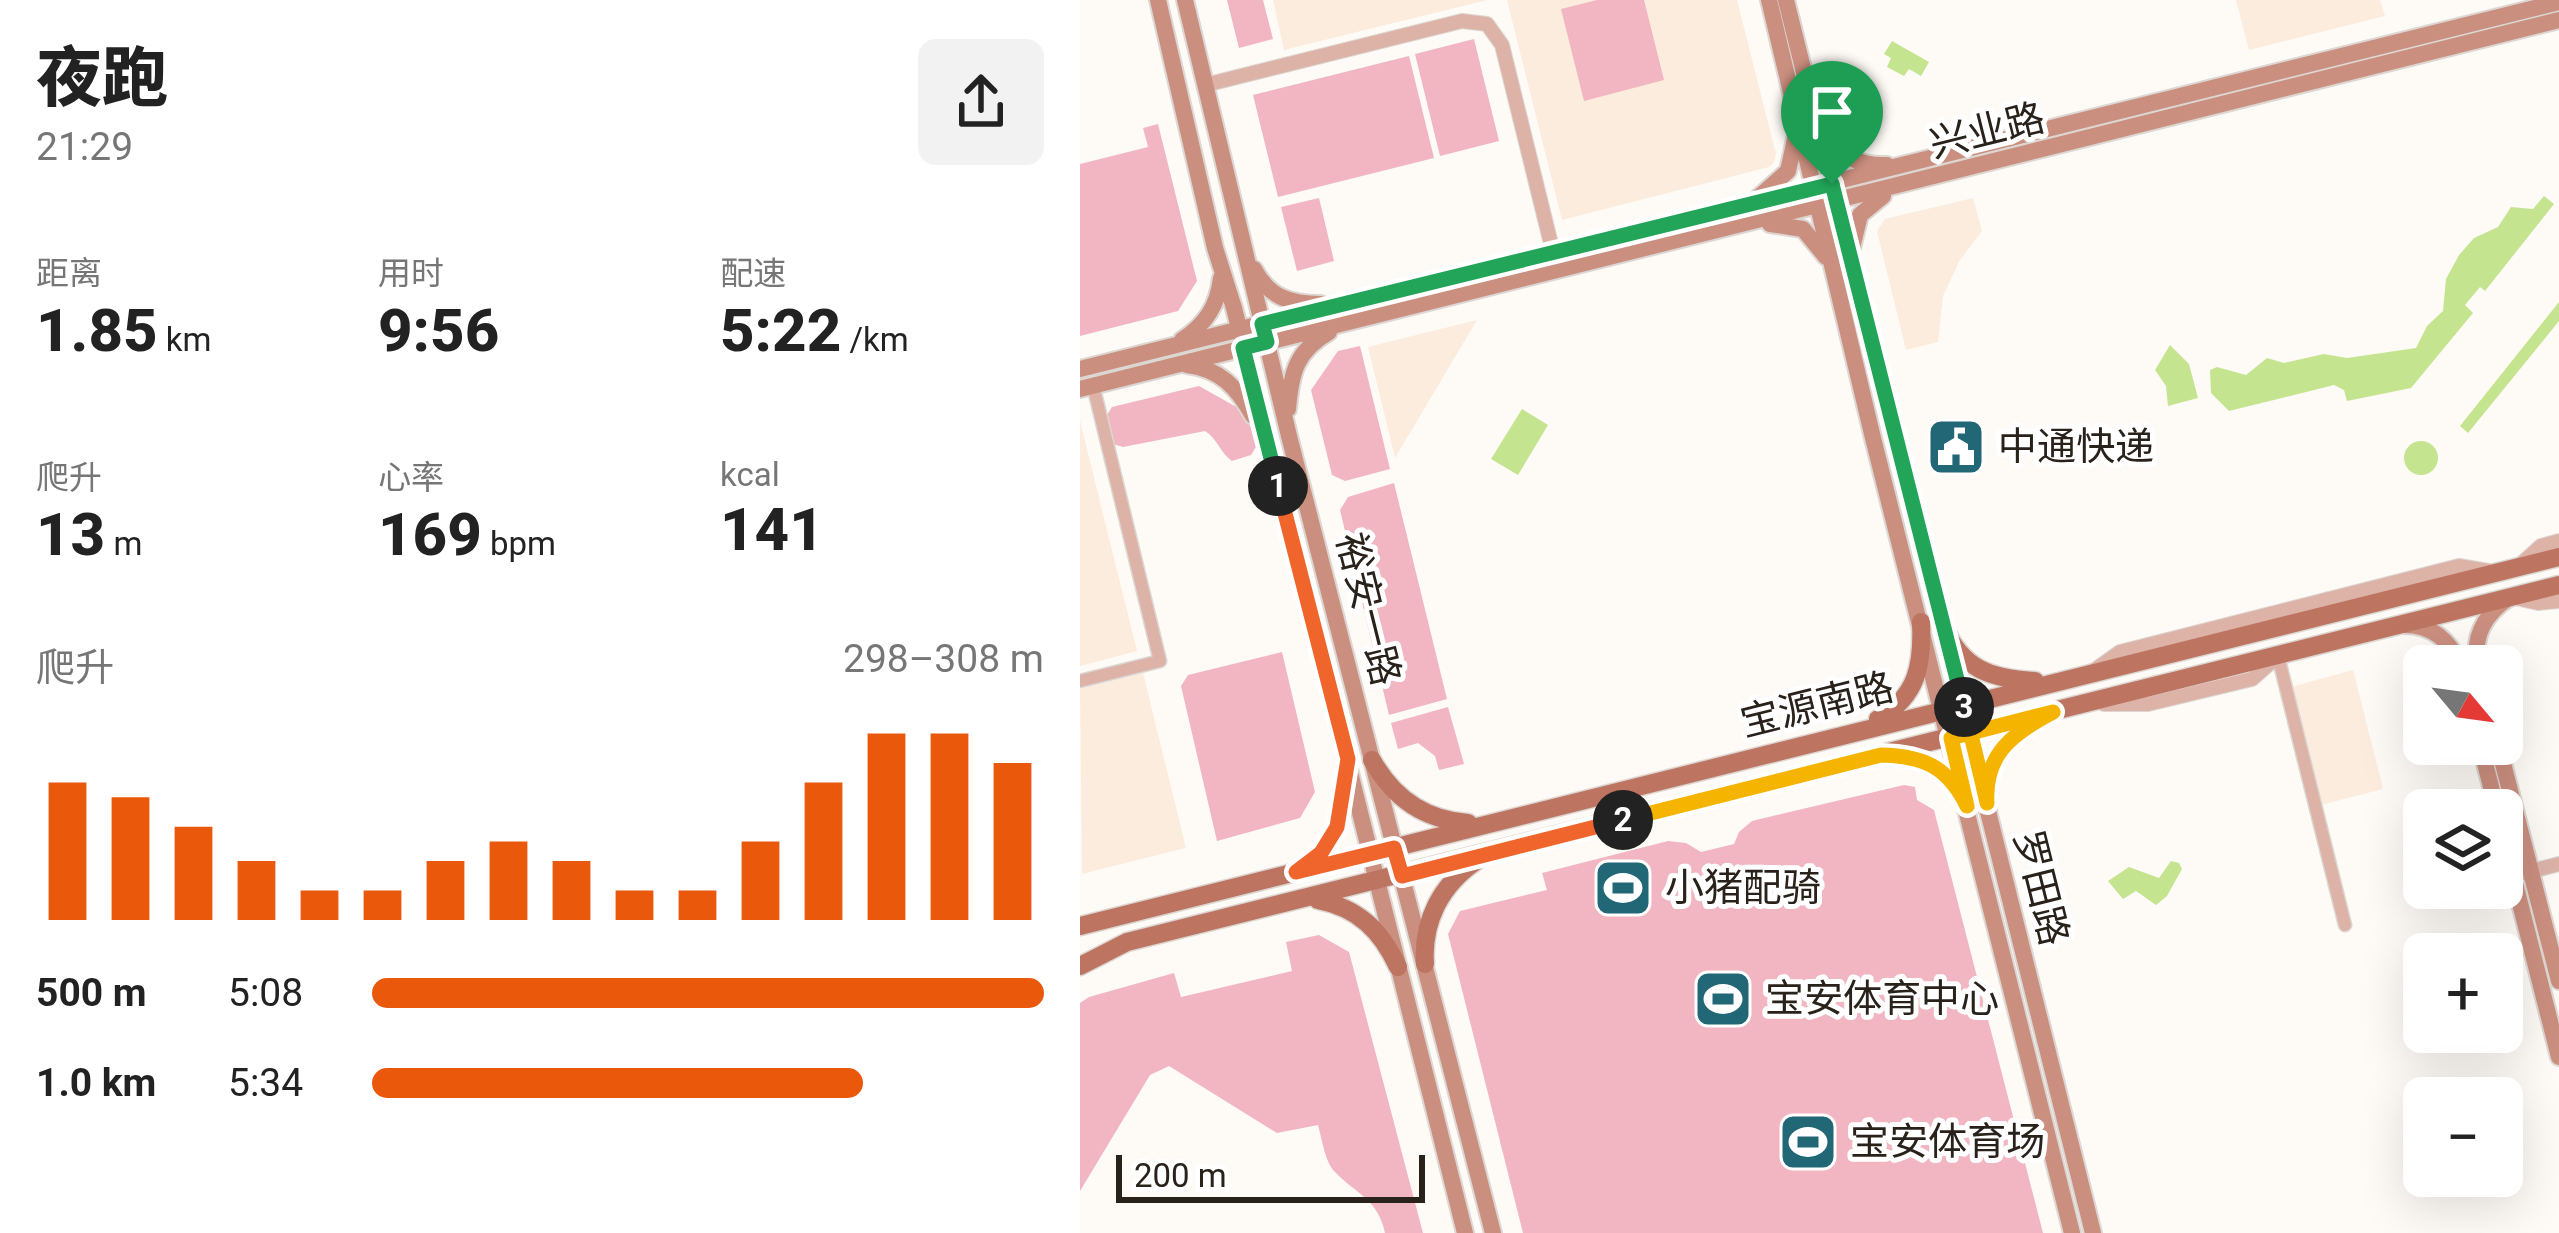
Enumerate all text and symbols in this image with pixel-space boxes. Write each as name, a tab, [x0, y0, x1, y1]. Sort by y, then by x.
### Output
button: share	[918, 39, 1044, 165]
text: 夜跑	[36, 40, 168, 117]
pin	[1781, 61, 1883, 184]
icon: arrive	[1799, 79, 1865, 145]
street label: 兴业路	[1925, 95, 2049, 167]
text: 21:29	[36, 124, 133, 170]
text: 距离	[36, 254, 102, 293]
text: 用时	[378, 254, 444, 293]
text: 配速	[720, 254, 786, 293]
text: 1.85	[36, 295, 158, 366]
text: 9:56	[378, 295, 499, 366]
text: 5:22	[720, 295, 841, 366]
text: km	[158, 320, 211, 359]
text: /km	[841, 320, 909, 359]
public building icon: 中通快递	[1925, 416, 1987, 478]
place label: 中通快递	[1998, 424, 2154, 470]
text: kcal	[720, 455, 780, 494]
pin: 1	[1248, 456, 1308, 516]
text: 爬升	[36, 458, 102, 497]
text: 心率	[378, 458, 444, 497]
text: 1	[1269, 466, 1287, 505]
text: 141	[720, 494, 824, 565]
text: 13	[36, 499, 105, 570]
text: 169	[378, 499, 482, 570]
text: m	[105, 524, 142, 563]
text: bpm	[482, 524, 556, 563]
street label: 裕安一路	[1327, 528, 1409, 690]
text: 298–308 m	[843, 636, 1044, 682]
text: 爬升	[36, 645, 114, 691]
north arrow	[2403, 645, 2523, 765]
map controls	[2403, 645, 2523, 1197]
street label: 宝源南路	[1736, 664, 1898, 746]
pin: 3	[1934, 677, 1994, 737]
text: 3	[1955, 687, 1973, 726]
button: layers	[2403, 789, 2523, 909]
pin: 2	[1593, 790, 1653, 850]
text: 2	[1614, 800, 1632, 839]
street label: 罗田路	[2005, 826, 2077, 950]
sports icon: 小猪配骑	[1592, 857, 1654, 919]
place label: 小猪配骑	[1665, 865, 1821, 911]
button: +	[2403, 933, 2523, 1053]
sports icon: 宝安体育中心	[1692, 968, 1754, 1030]
text: 500 m	[36, 970, 147, 1016]
text: 5:08	[228, 970, 303, 1016]
place label: 宝安体育中心	[1765, 976, 1999, 1022]
text: 1.0 km	[36, 1060, 156, 1106]
text: 5:34	[228, 1060, 303, 1106]
button: −	[2403, 1077, 2523, 1197]
sports icon: 宝安体育场	[1777, 1111, 1839, 1173]
place label: 宝安体育场	[1850, 1119, 2045, 1165]
scale bar	[1116, 1149, 1425, 1202]
text: 200 m	[1134, 1156, 1227, 1195]

